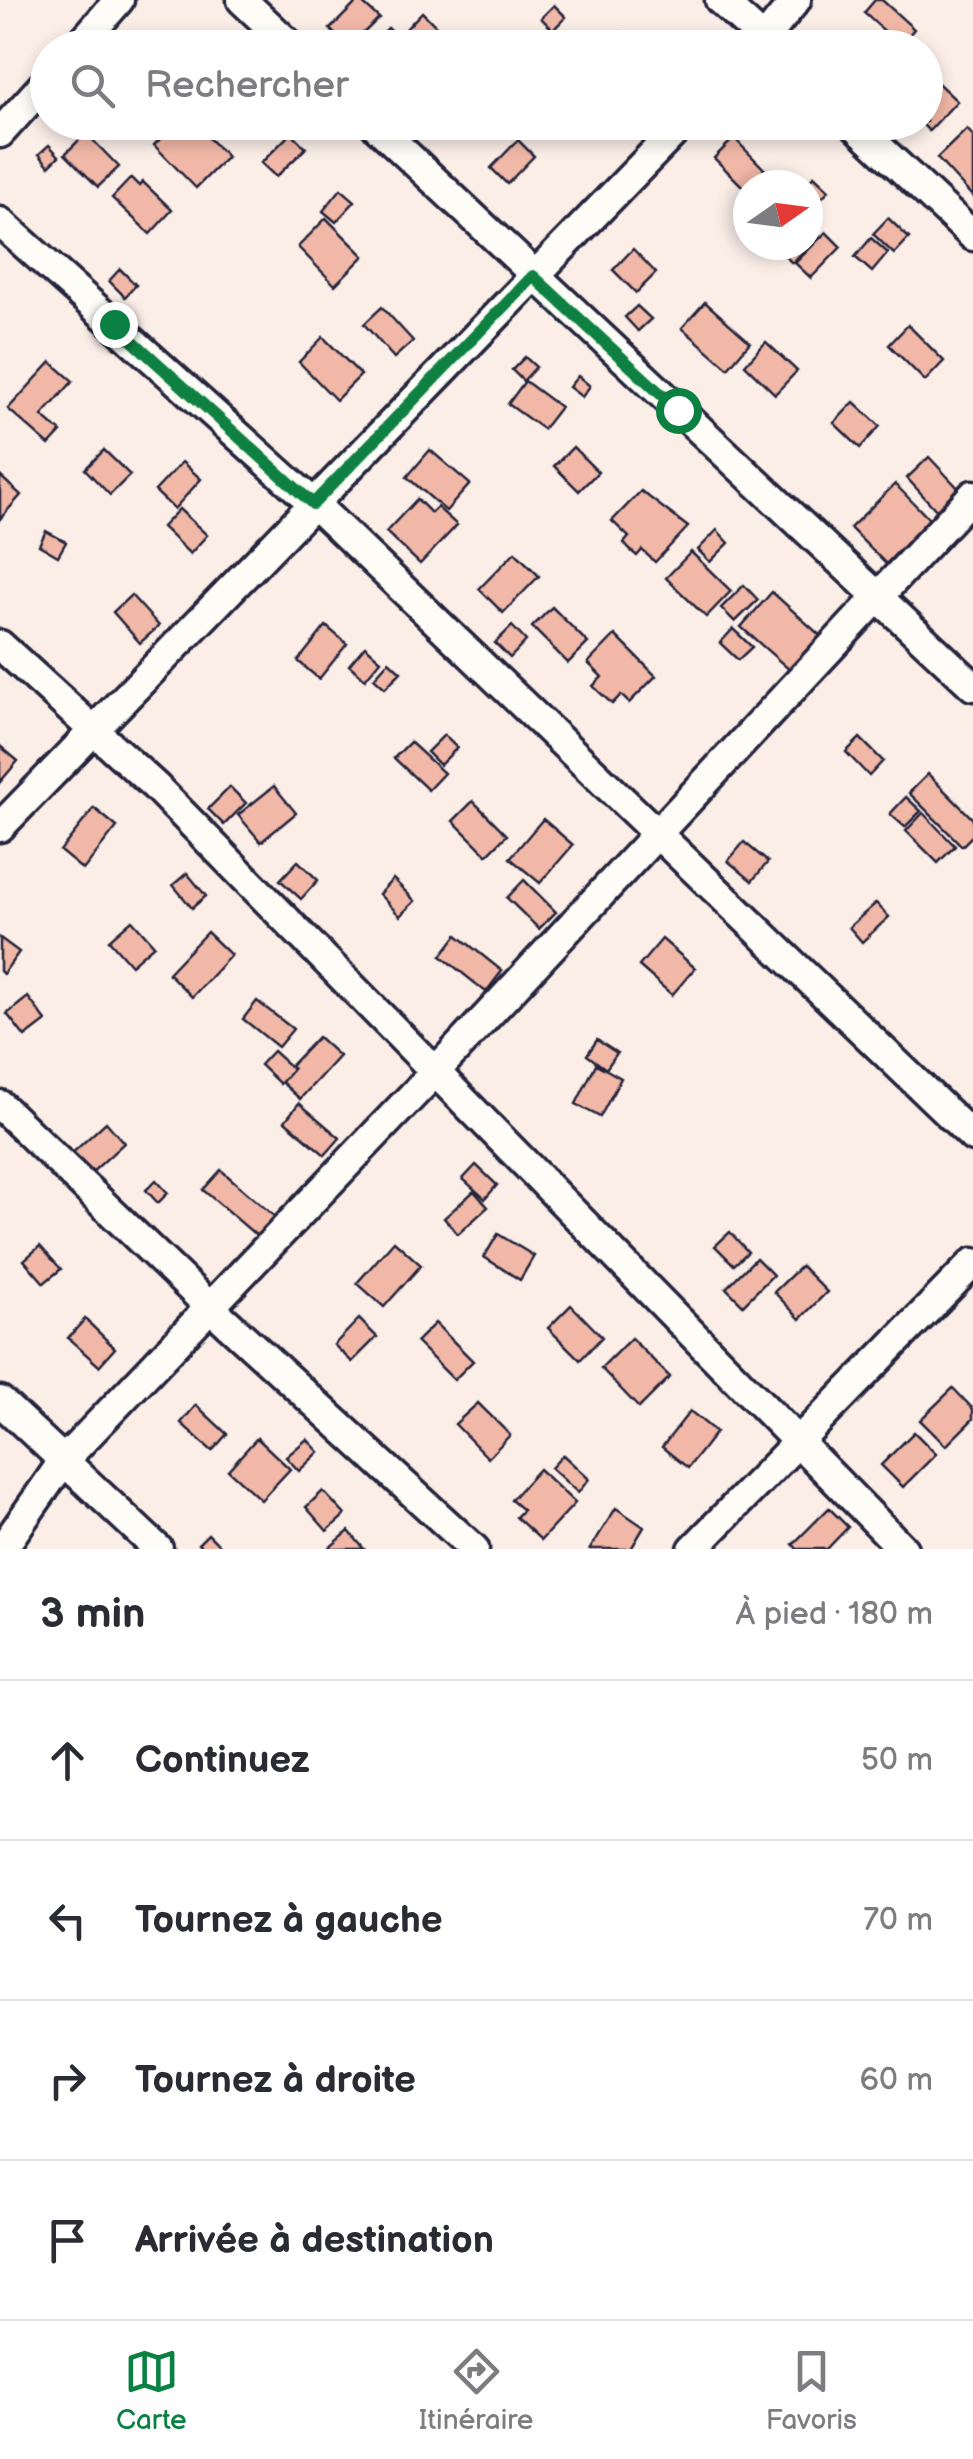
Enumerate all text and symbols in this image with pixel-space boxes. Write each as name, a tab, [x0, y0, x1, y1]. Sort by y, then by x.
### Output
search box	[30, 30, 943, 140]
icon: search	[65, 58, 120, 113]
text: Rechercher	[145, 63, 349, 108]
north arrow	[733, 170, 823, 260]
route end	[92, 302, 138, 348]
route start	[656, 388, 702, 434]
text: 3 min	[40, 1589, 145, 1640]
text: À pied · 180 m	[736, 1595, 933, 1634]
icon: ahead	[40, 1733, 95, 1788]
text: Continuez	[135, 1738, 310, 1783]
text: 50 m	[861, 1741, 933, 1780]
icon: left	[40, 1893, 95, 1948]
text: Tournez à gauche	[135, 1898, 443, 1943]
text: 70 m	[863, 1901, 933, 1940]
icon: right	[40, 2053, 95, 2108]
text: Tournez à droite	[135, 2058, 416, 2103]
text: 60 m	[860, 2061, 933, 2100]
icon: arrive	[40, 2213, 95, 2268]
text: Arrivée à destination	[135, 2218, 494, 2263]
tab: Carte	[116, 2344, 187, 2437]
tab: Itinéraire	[419, 2344, 533, 2437]
tab: Favoris	[766, 2344, 857, 2437]

